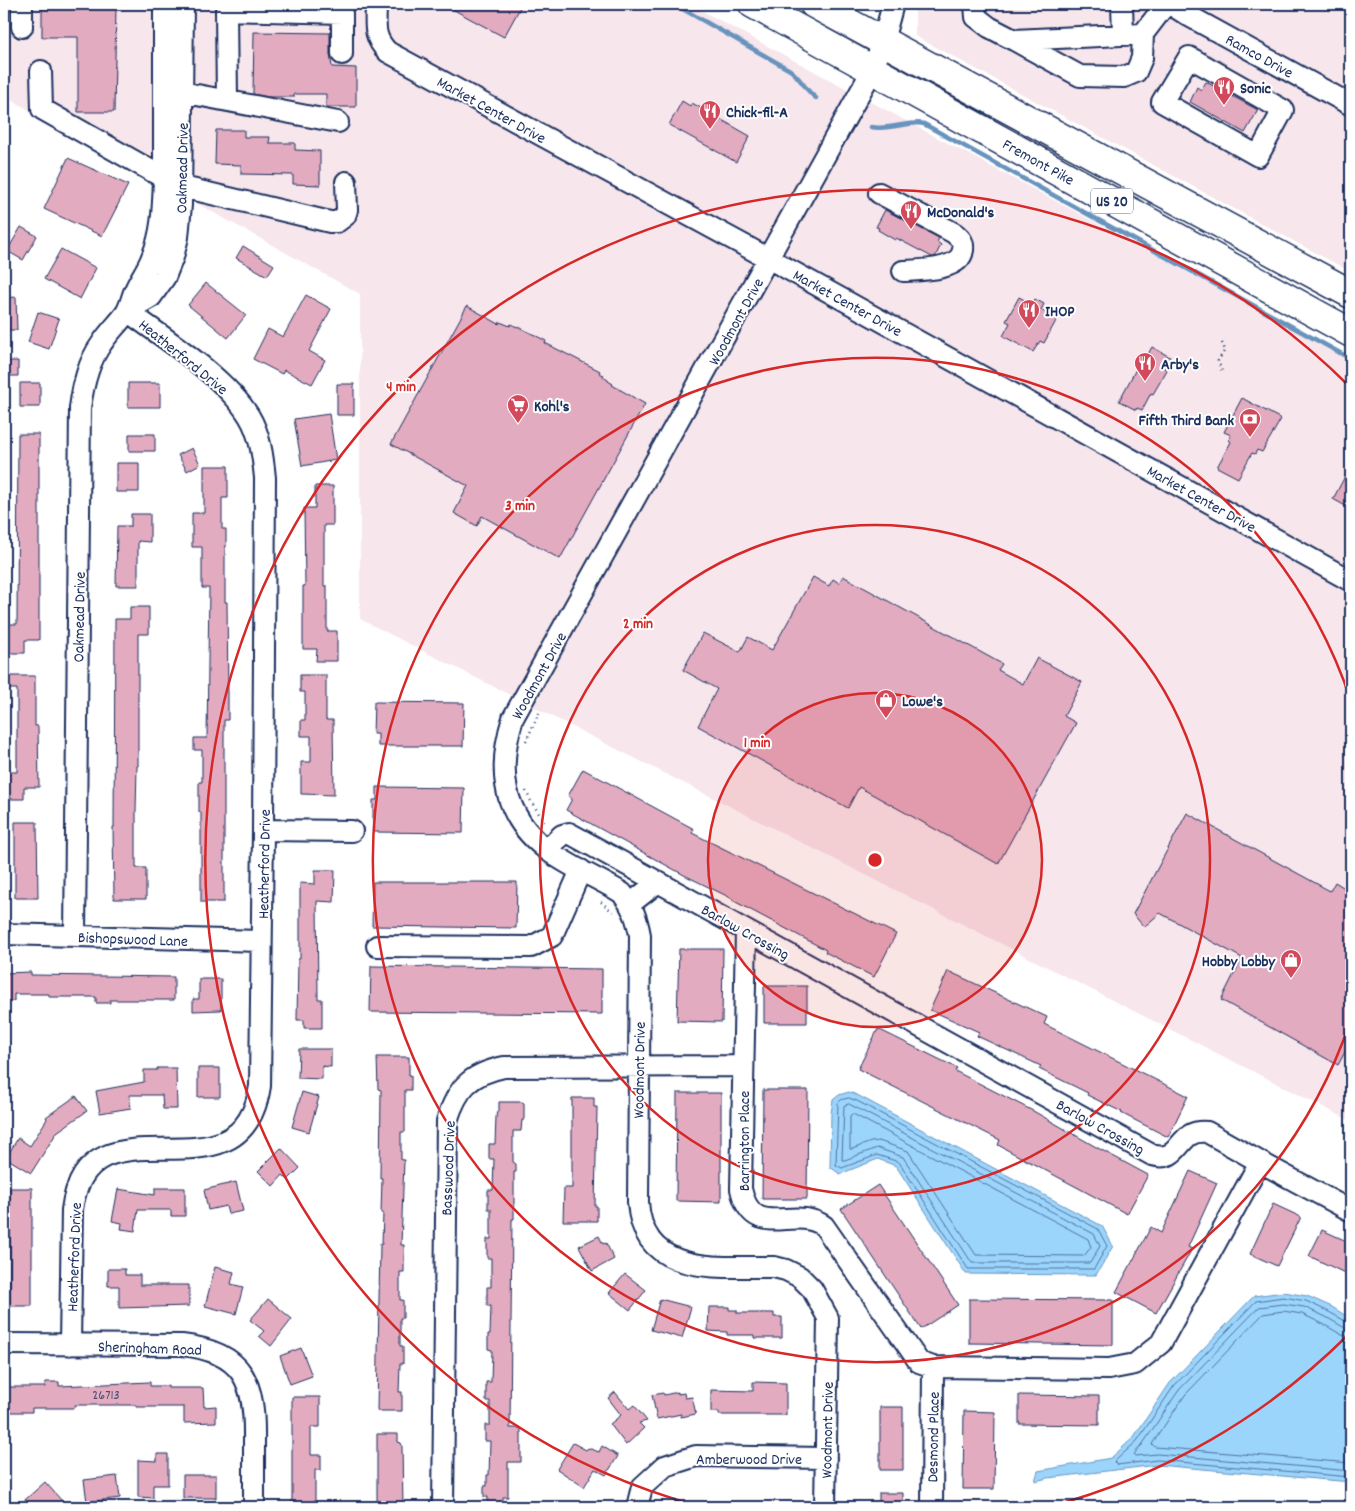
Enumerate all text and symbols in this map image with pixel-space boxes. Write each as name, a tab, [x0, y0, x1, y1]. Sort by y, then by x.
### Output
street label: Ramco Drive	[1221, 29, 1297, 85]
street label: Market Center Drive	[432, 72, 550, 151]
restaurant icon: Sonic	[1212, 75, 1236, 106]
place label: Sonic	[1240, 78, 1271, 101]
restaurant icon: Chick-fil-A	[698, 99, 722, 130]
place label: Chick-fil-A	[726, 102, 788, 125]
street label: Oakmead Drive	[171, 122, 196, 214]
street label: Fremont Pike	[998, 134, 1078, 192]
road number: US 20	[1091, 188, 1133, 214]
restaurant icon: McDonald's	[899, 199, 923, 230]
place label: McDonald's	[927, 202, 995, 225]
street label: Market Center Drive	[788, 265, 906, 344]
street label: Woodmont Drive	[704, 274, 771, 370]
restaurant icon: IHOP	[1017, 298, 1041, 329]
place label: IHOP	[1045, 301, 1075, 324]
street label: Heatherford Drive	[133, 315, 232, 401]
restaurant icon: Arby's	[1133, 351, 1157, 382]
place label: Arby's	[1161, 354, 1199, 377]
text: 4 min	[386, 377, 416, 399]
supermarket icon: Kohl's	[506, 393, 530, 424]
place label: Kohl's	[534, 396, 570, 419]
bank icon: Fifth Third Bank	[1238, 407, 1262, 438]
place label: Fifth Third Bank	[1139, 410, 1234, 433]
street label: Market Center Drive	[1142, 461, 1260, 540]
text: 3 min	[505, 496, 535, 518]
street label: Oakmead Drive	[68, 571, 93, 663]
text: 2 min	[623, 614, 653, 636]
street label: Woodmont Drive	[507, 628, 574, 724]
shop icon: Lowe's	[874, 688, 898, 719]
place label: Lowe's	[902, 691, 943, 714]
text: 1 min	[744, 733, 770, 755]
street label: Heatherford Drive	[253, 809, 278, 919]
centre of rings	[866, 851, 884, 869]
street label: Barlow Crossing	[696, 899, 793, 967]
street label: Bishopswood Lane	[78, 927, 188, 954]
shop icon: Hobby Lobby	[1279, 948, 1303, 979]
place label: Hobby Lobby	[1202, 951, 1277, 974]
street label: Woodmont Drive	[628, 1021, 653, 1119]
street label: Barrington Place	[734, 1091, 757, 1191]
street label: Barlow Crossing	[1051, 1094, 1148, 1162]
street label: Basswood Drive	[436, 1120, 463, 1216]
street label: Heatherford Drive	[62, 1202, 89, 1312]
street label: Sheringham Road	[97, 1336, 202, 1363]
street label: Woodmont Drive	[816, 1381, 841, 1479]
house number: 26713	[92, 1386, 120, 1406]
street label: Desmond Place	[922, 1391, 947, 1483]
street label: Amberwood Drive	[696, 1449, 802, 1472]

